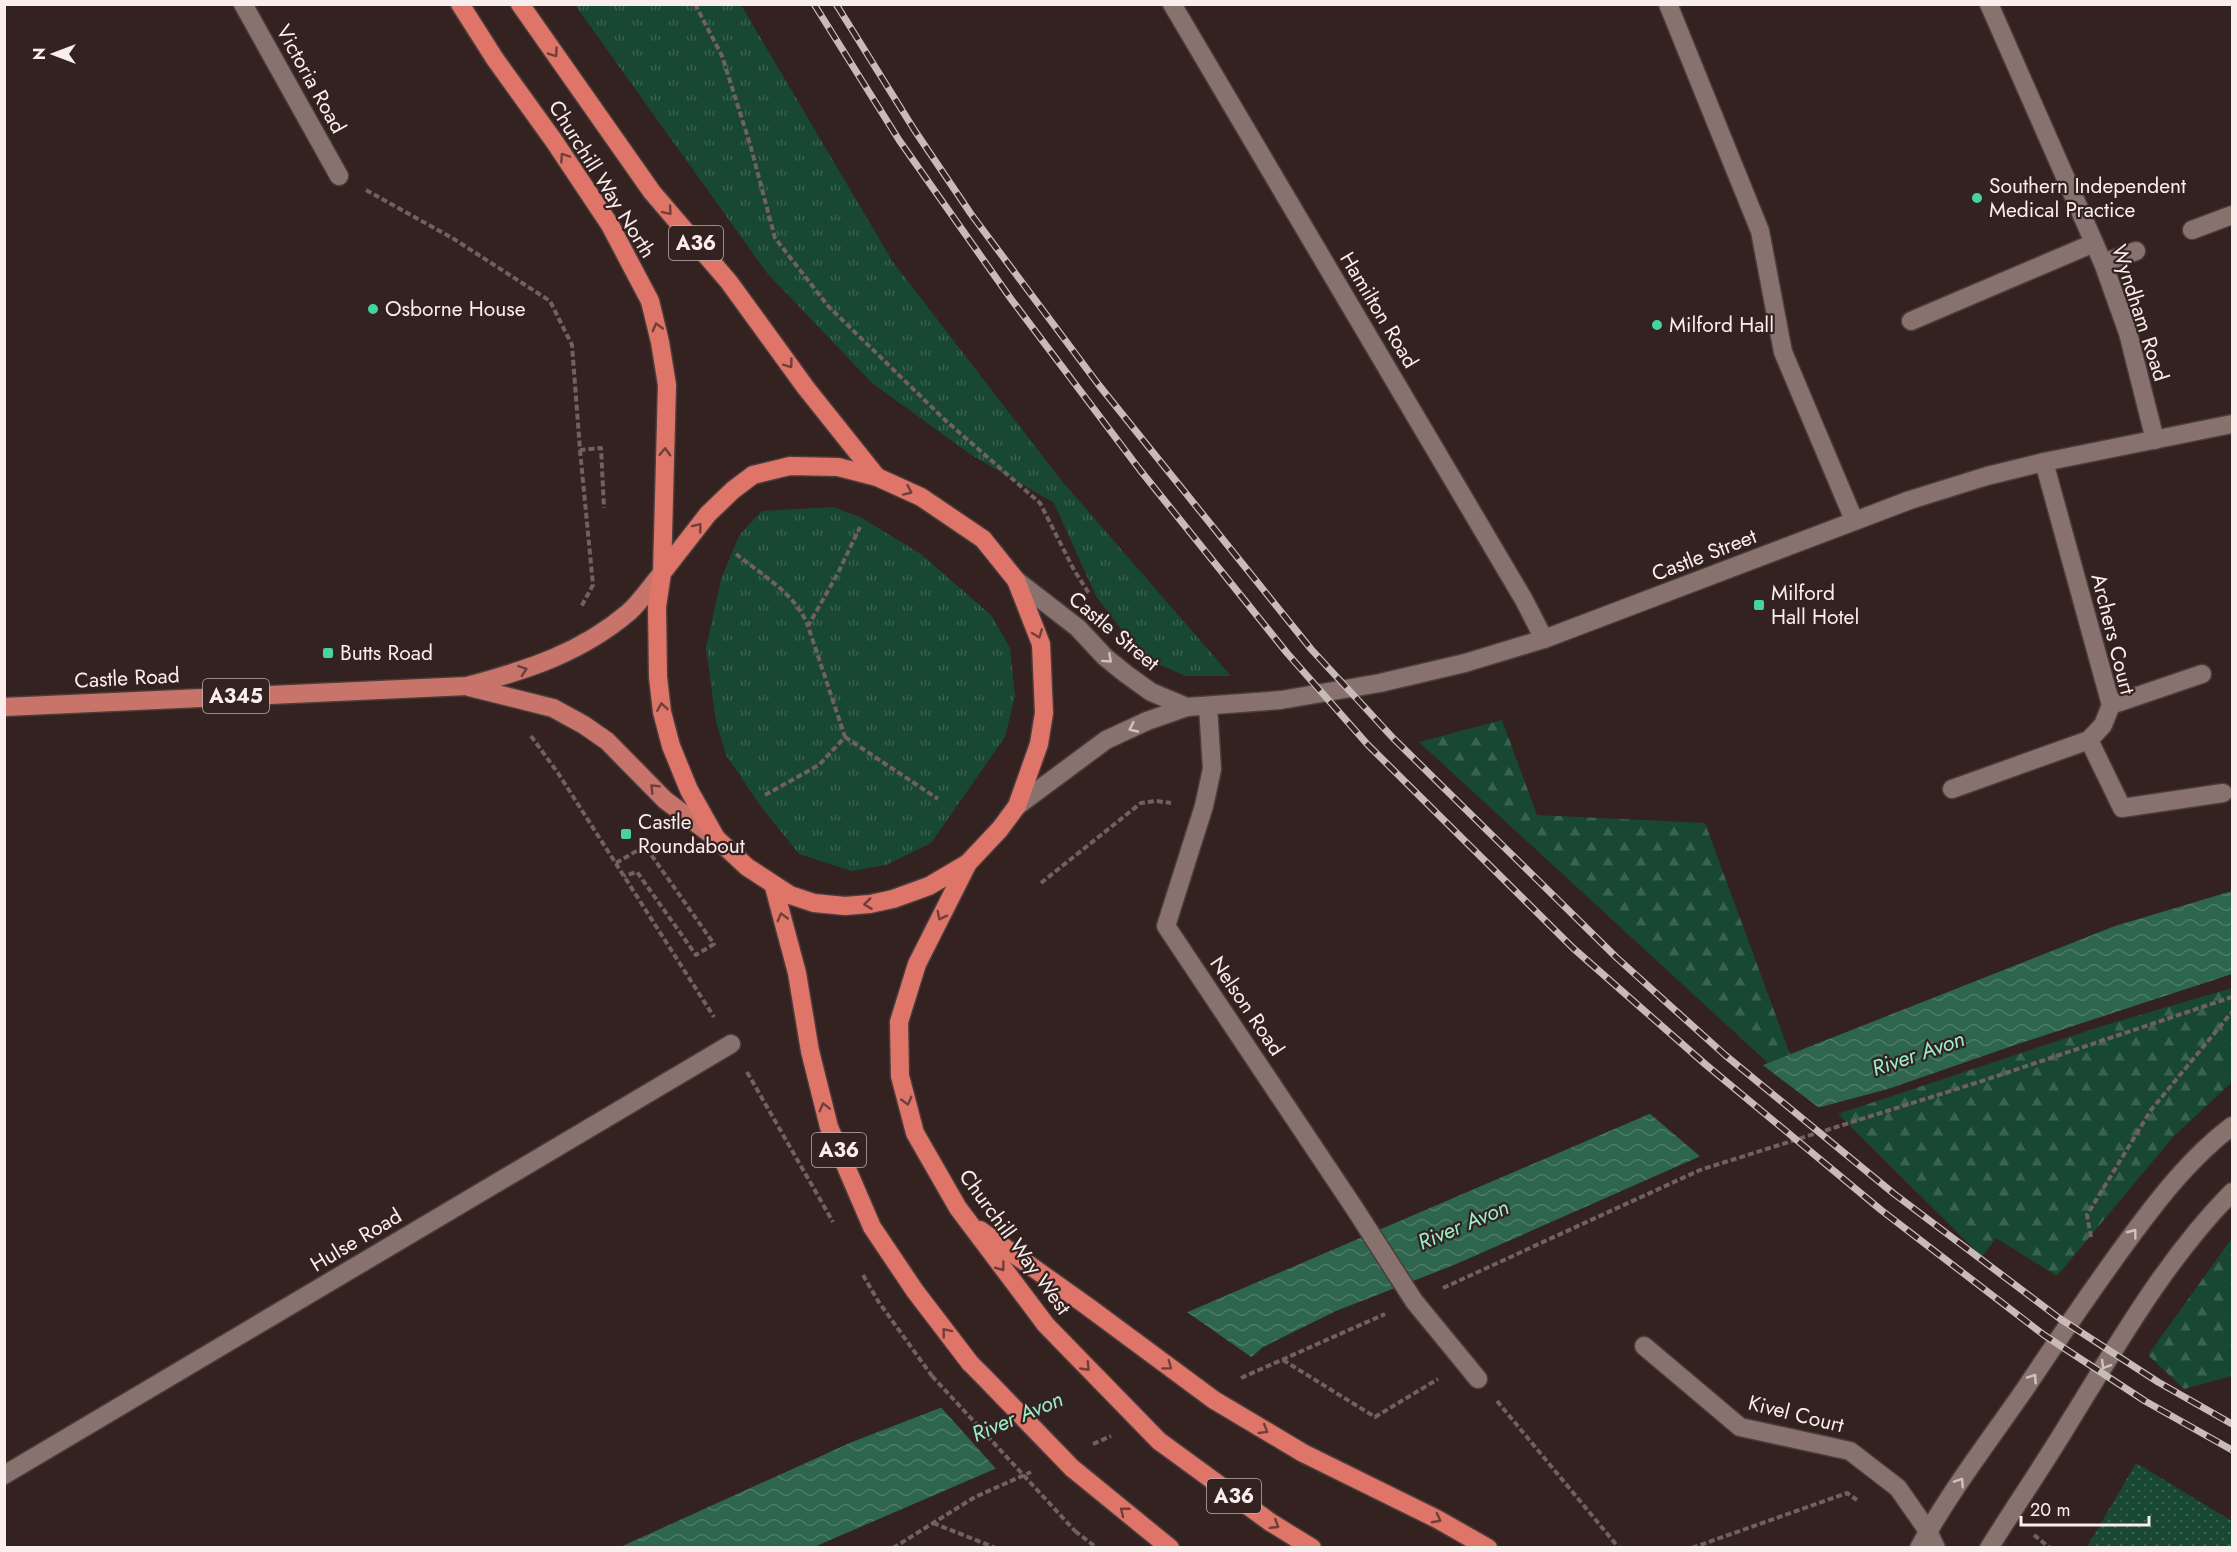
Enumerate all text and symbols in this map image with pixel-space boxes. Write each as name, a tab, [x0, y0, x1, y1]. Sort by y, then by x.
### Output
street label: Victoria Road	[269, 19, 353, 139]
north arrow	[24, 24, 84, 84]
one-way arrow	[547, 46, 558, 57]
text: N	[28, 48, 51, 60]
street label: Churchill Way North	[541, 94, 663, 264]
one-way arrow	[560, 153, 572, 163]
place label: Southern Independent Medical Practice	[1989, 171, 2186, 225]
marker: Southern Independent Medical Practice	[1970, 191, 1984, 205]
one-way arrow	[661, 204, 672, 215]
road number: A36	[669, 226, 723, 260]
street label: Wyndham Road	[2104, 241, 2176, 385]
street label: Hamilton Road	[1332, 246, 1426, 374]
place label: Osborne House	[385, 294, 526, 324]
marker: Osborne House	[366, 302, 380, 316]
place label: Milford Hall	[1669, 310, 1774, 340]
marker: Milford Hall	[1650, 318, 1664, 332]
one-way arrow	[651, 323, 664, 333]
one-way arrow	[781, 357, 792, 368]
one-way arrow	[659, 447, 671, 456]
one-way arrow	[902, 484, 913, 496]
street label: Castle Street	[1647, 521, 1761, 589]
one-way arrow	[690, 523, 701, 534]
street label: Archers Court	[2083, 570, 2143, 698]
place label: Milford Hall Hotel	[1771, 578, 1859, 632]
street label: Castle Street	[1062, 584, 1166, 678]
marker: Milford Hall Hotel	[1752, 598, 1766, 612]
one-way arrow	[1030, 629, 1043, 639]
place label: Butts Road	[340, 638, 433, 668]
marker: Butts Road	[321, 646, 335, 660]
one-way arrow	[1102, 652, 1112, 663]
street label: Castle Road	[74, 660, 180, 696]
one-way arrow	[518, 665, 528, 677]
road number: A345	[203, 679, 269, 713]
one-way arrow	[657, 703, 669, 712]
one-way arrow	[1128, 720, 1139, 732]
one-way arrow	[650, 785, 661, 796]
place label: Castle Roundabout	[638, 807, 745, 861]
marker: Castle Roundabout	[619, 827, 633, 841]
one-way arrow	[863, 897, 873, 910]
one-way arrow	[937, 909, 949, 920]
one-way arrow	[777, 912, 789, 923]
street label: Nelson Road	[1203, 950, 1291, 1062]
water label: River Avon	[1867, 1022, 1969, 1084]
one-way arrow	[899, 1096, 912, 1106]
one-way arrow	[819, 1102, 832, 1112]
road number: A36	[812, 1133, 866, 1167]
street label: Churchill Way West	[952, 1163, 1078, 1321]
water label: River Avon	[1412, 1190, 1514, 1258]
street label: Hulse Road	[305, 1201, 407, 1279]
one-way arrow	[2126, 1229, 2137, 1240]
one-way arrow	[994, 1260, 1005, 1271]
one-way arrow	[943, 1328, 954, 1339]
one-way arrow	[1079, 1359, 1090, 1370]
one-way arrow	[1162, 1359, 1173, 1370]
one-way arrow	[2100, 1359, 2112, 1369]
one-way arrow	[2026, 1373, 2037, 1384]
water label: River Avon	[966, 1382, 1068, 1450]
street label: Kivel Court	[1745, 1388, 1847, 1440]
one-way arrow	[1258, 1423, 1268, 1434]
one-way arrow	[1952, 1478, 1964, 1488]
road number: A36	[1207, 1479, 1261, 1513]
scale bar	[2021, 1489, 2148, 1527]
text: 20 m	[2030, 1497, 2070, 1523]
one-way arrow	[1120, 1507, 1131, 1518]
one-way arrow	[1431, 1512, 1442, 1523]
one-way arrow	[1268, 1517, 1279, 1528]

